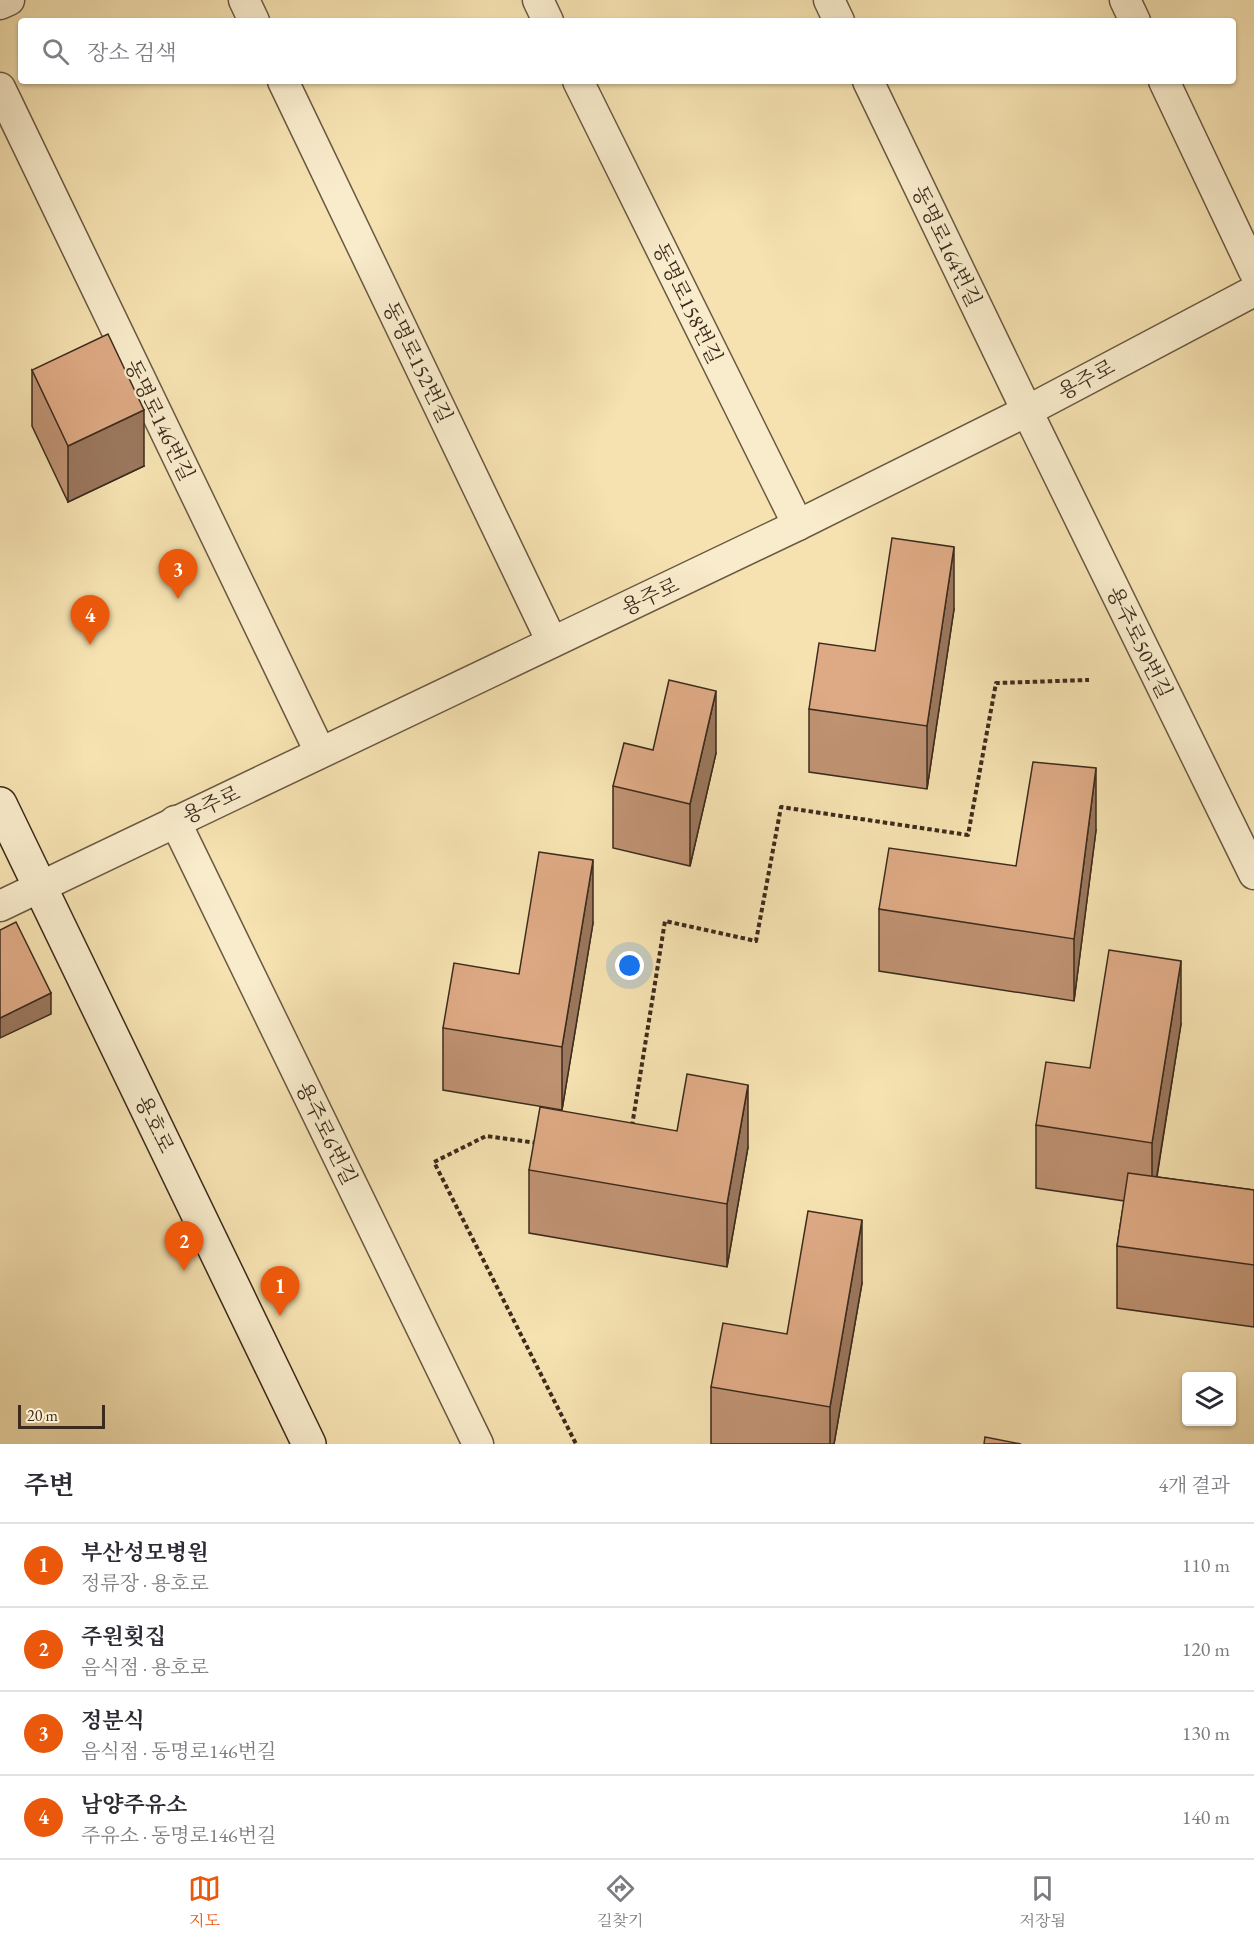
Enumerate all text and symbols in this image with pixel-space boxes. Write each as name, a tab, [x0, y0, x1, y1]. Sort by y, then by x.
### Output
search box	[18, 18, 1236, 84]
icon: search	[39, 35, 72, 68]
text: 장소 검색	[87, 38, 176, 67]
street label: 동명로164번길	[906, 181, 988, 311]
street label: 동명로158번길	[647, 238, 729, 368]
street label: 동명로152번길	[377, 297, 459, 427]
street label: 용주로	[1053, 353, 1119, 405]
street label: 동명로146번길	[119, 355, 201, 485]
pin: 3	[158, 550, 198, 599]
street label: 용주로	[617, 571, 683, 621]
street label: 용주로50번길	[1101, 581, 1179, 703]
pin: 4	[70, 596, 110, 645]
street label: 용주로	[178, 779, 244, 829]
your location	[615, 951, 644, 980]
street label: 용주로6번길	[290, 1077, 364, 1189]
street label: 용호로	[130, 1091, 180, 1157]
pin: 2	[164, 1222, 204, 1271]
pin: 1	[260, 1266, 300, 1316]
map controls	[1182, 1372, 1236, 1426]
button: layers	[1182, 1372, 1236, 1426]
scale bar	[18, 1402, 105, 1430]
text: 20 m	[27, 1405, 58, 1426]
text: 주변	[24, 1468, 74, 1502]
text: 4개 결과	[1158, 1472, 1230, 1498]
text: 부산성모병원	[81, 1538, 209, 1567]
text: 1	[38, 1552, 49, 1578]
text: 110 m	[1182, 1552, 1230, 1578]
text: 정류장 · 용호로	[81, 1570, 209, 1596]
text: 주원횟집	[81, 1622, 166, 1651]
text: 2	[38, 1636, 49, 1662]
text: 120 m	[1182, 1636, 1230, 1662]
text: 음식점 · 용호로	[81, 1654, 209, 1680]
text: 정분식	[81, 1706, 145, 1735]
text: 3	[38, 1720, 49, 1746]
text: 130 m	[1182, 1720, 1230, 1746]
text: 음식점 · 동명로146번길	[81, 1738, 276, 1764]
text: 남양주유소	[81, 1790, 187, 1819]
text: 4	[38, 1804, 49, 1830]
text: 140 m	[1182, 1804, 1230, 1830]
text: 주유소 · 동명로146번길	[81, 1822, 276, 1848]
tab: 지도	[188, 1872, 221, 1931]
tab: 길찾기	[597, 1872, 643, 1931]
tab: 저장됨	[1020, 1872, 1066, 1931]

